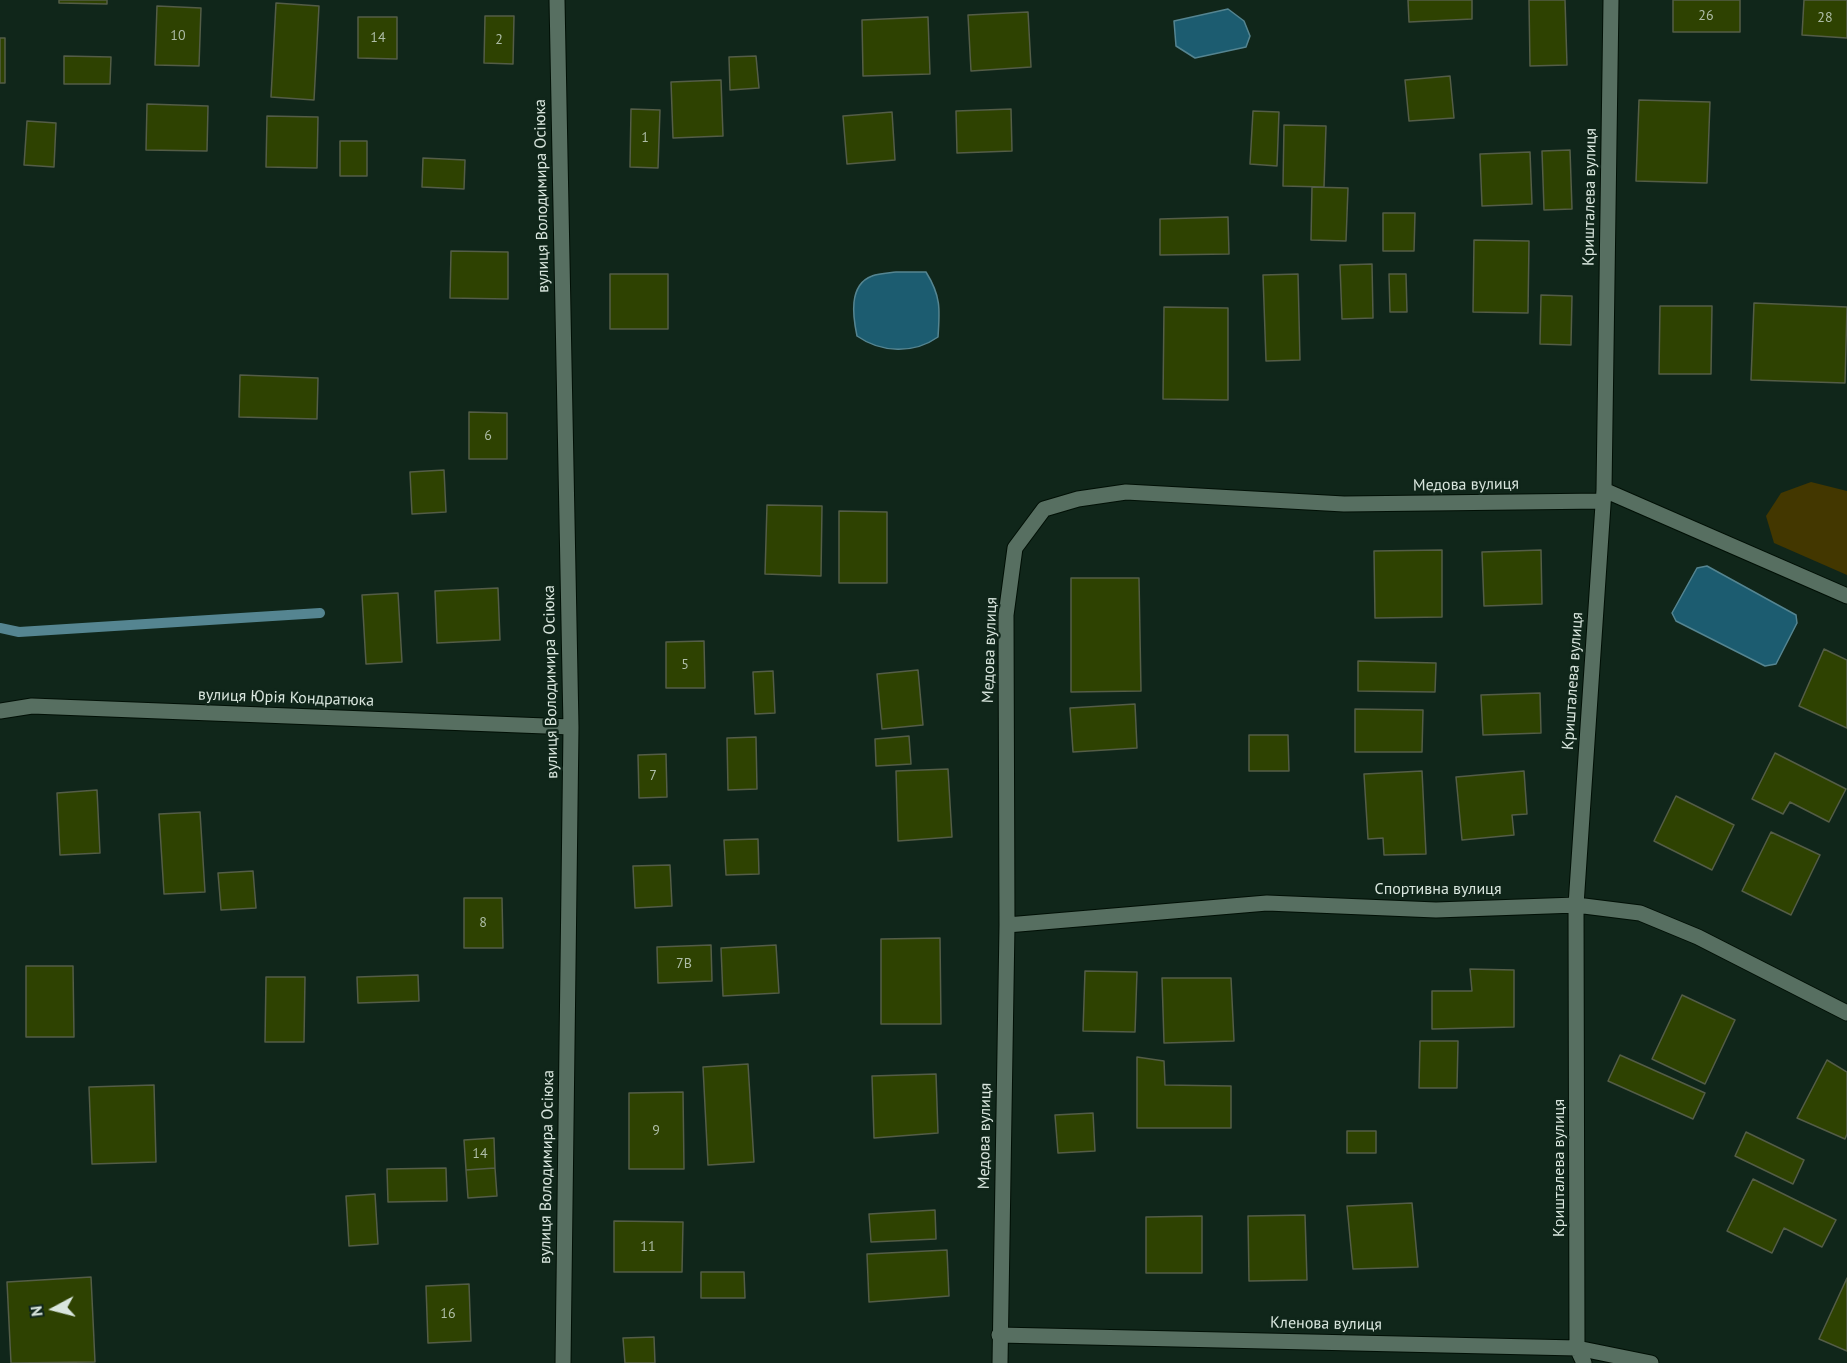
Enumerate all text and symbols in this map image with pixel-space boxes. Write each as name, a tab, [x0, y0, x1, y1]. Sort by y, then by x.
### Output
house number: 26	[1698, 8, 1714, 24]
house number: 28	[1817, 10, 1833, 26]
house number: 10	[170, 28, 186, 44]
house number: 14	[370, 30, 386, 46]
house number: 2	[495, 32, 503, 48]
street label: вулиця Володимира Осіюка	[531, 99, 553, 293]
street label: Кришталева вулиця	[1579, 128, 1601, 266]
house number: 1	[641, 130, 649, 146]
house number: 6	[484, 428, 492, 444]
street label: Медова вулиця	[1413, 474, 1519, 496]
street label: вулиця Володимира Осіюка	[540, 585, 562, 779]
street label: Медова вулиця	[979, 597, 1001, 703]
street label: Кришталева вулиця	[1559, 612, 1587, 750]
house number: 5	[681, 657, 689, 673]
street label: вулиця Юрія Кондратюка	[198, 685, 374, 711]
house number: 7	[649, 768, 657, 784]
street label: Спортивна вулиця	[1375, 879, 1501, 899]
house number: 8	[479, 915, 487, 931]
house number: 7В	[676, 956, 692, 972]
street label: вулиця Володимира Осіюка	[536, 1070, 558, 1264]
street label: Медова вулиця	[974, 1083, 996, 1189]
street label: Кришталева вулиця	[1549, 1099, 1569, 1237]
house number: 9	[652, 1123, 660, 1139]
house number: 14	[472, 1146, 488, 1162]
house number: 11	[640, 1239, 656, 1255]
north arrow	[24, 1279, 84, 1339]
text: N	[26, 1305, 47, 1318]
house number: 16	[440, 1306, 456, 1322]
street label: Кленова вулиця	[1270, 1313, 1382, 1335]

